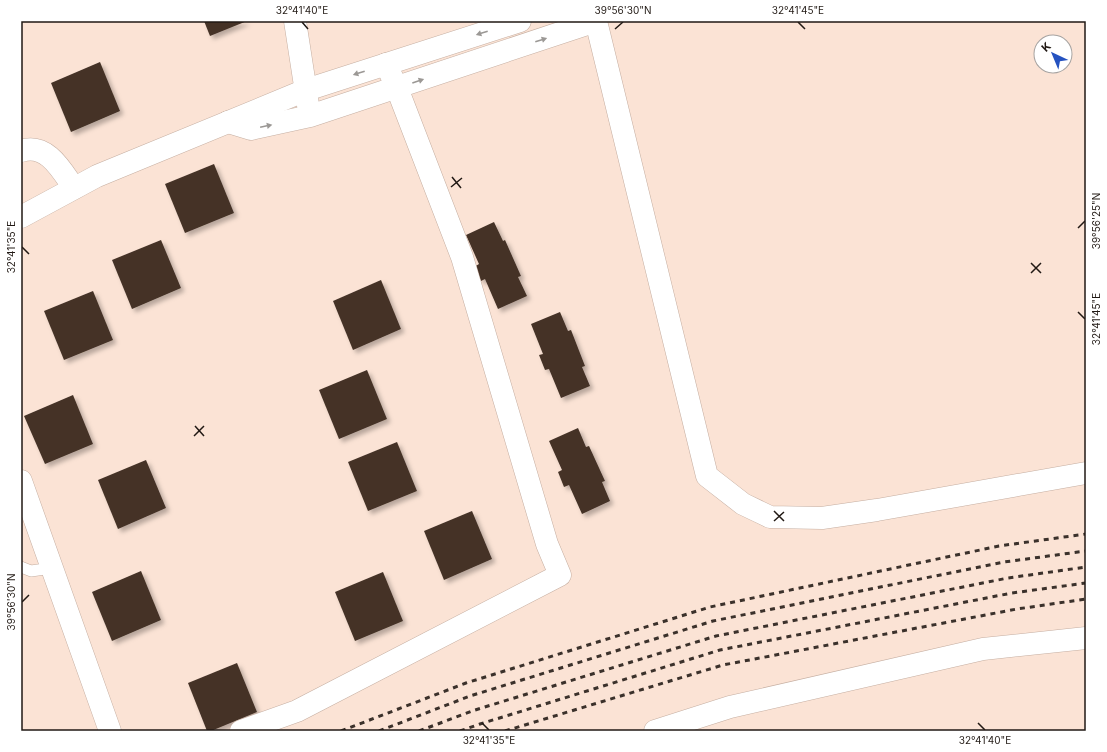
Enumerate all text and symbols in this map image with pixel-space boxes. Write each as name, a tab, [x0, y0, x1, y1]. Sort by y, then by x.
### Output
text: 32°41'40"E	[276, 4, 328, 16]
text: 39°56'30"N	[595, 4, 651, 16]
text: 32°41'45"E	[772, 4, 824, 16]
one-way arrow	[476, 30, 488, 36]
north arrow	[1033, 34, 1073, 74]
one-way arrow	[535, 37, 547, 43]
text: K	[1038, 39, 1054, 55]
one-way arrow	[352, 70, 364, 76]
one-way arrow	[412, 78, 424, 84]
one-way arrow	[260, 122, 272, 128]
text: 39°56'25"N	[1090, 193, 1102, 249]
text: 32°41'35"E	[5, 221, 17, 273]
text: 32°41'45"E	[1090, 293, 1102, 345]
text: 39°56'30"N	[5, 574, 17, 630]
text: 32°41'35"E	[463, 734, 515, 746]
text: 32°41'40"E	[959, 734, 1011, 746]

